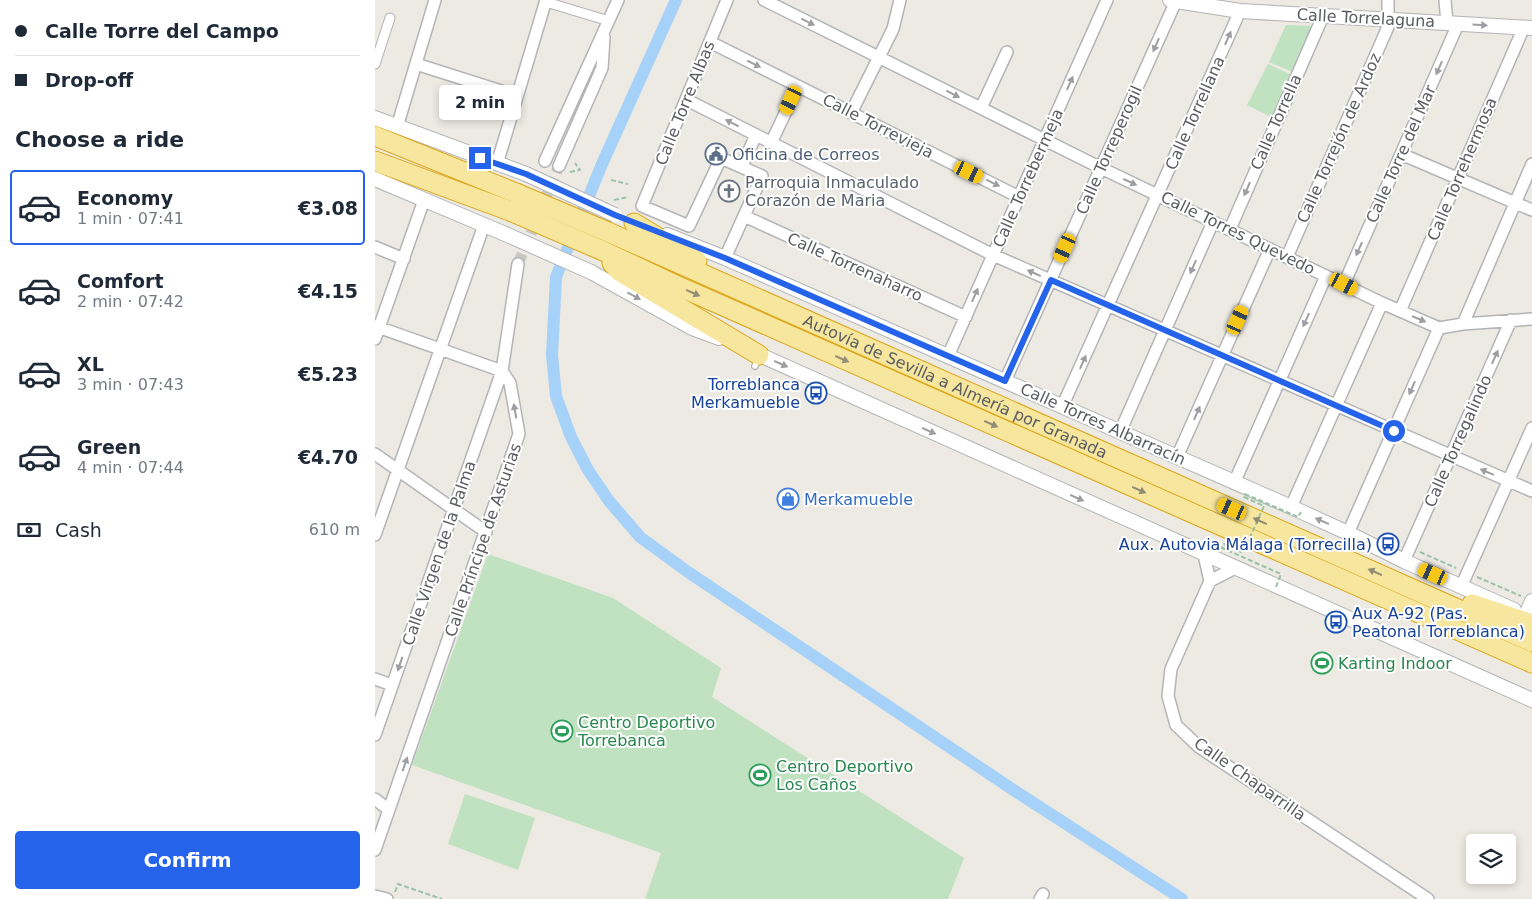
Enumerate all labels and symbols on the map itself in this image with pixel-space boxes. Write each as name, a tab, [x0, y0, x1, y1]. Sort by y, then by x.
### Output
street label: Calle Torrelaguna	[1296, 5, 1436, 31]
one-way arrow	[801, 18, 815, 26]
one-way arrow	[1473, 21, 1489, 29]
one-way arrow	[1224, 31, 1232, 45]
street label: Calle Torre Albas	[651, 38, 719, 168]
one-way arrow	[1151, 38, 1159, 52]
street label: Calle Torrejón de Ardoz	[1293, 50, 1385, 226]
street label: Calle Torrellana	[1161, 53, 1229, 173]
one-way arrow	[746, 60, 761, 68]
one-way arrow	[1434, 61, 1442, 75]
street label: Calle Torrella	[1246, 71, 1306, 173]
one-way arrow	[1067, 76, 1075, 90]
street label: Calle Torre del Mar	[1362, 82, 1440, 226]
car	[777, 83, 804, 117]
street label: Calle Torreperogil	[1072, 83, 1146, 217]
callout: 2 min	[439, 86, 521, 120]
street label: Calle Torrevieja	[819, 90, 937, 162]
one-way arrow	[946, 90, 961, 98]
street label: Calle Torrehermosa	[1423, 94, 1501, 244]
street label: Calle Torrebermeja	[989, 106, 1067, 250]
one-way arrow	[725, 119, 739, 127]
public building icon: Oficina de Correos	[704, 142, 728, 166]
place label: Oficina de Correos	[732, 145, 879, 164]
route end	[469, 147, 491, 169]
car	[952, 159, 985, 185]
place label: Parroquia Inmaculado Corazón de Maria	[745, 173, 919, 210]
one-way arrow	[1123, 178, 1137, 186]
church icon: Parroquia Inmaculado Corazón de Maria	[717, 179, 741, 203]
one-way arrow	[986, 180, 1000, 188]
one-way arrow	[1243, 182, 1251, 196]
street label: Calle Torres Quevedo	[1158, 187, 1318, 279]
street label: Calle Torrenaharro	[784, 229, 926, 305]
car	[1052, 231, 1077, 265]
one-way arrow	[1355, 242, 1363, 256]
one-way arrow	[1189, 260, 1197, 274]
one-way arrow	[1027, 268, 1041, 276]
car	[1327, 271, 1360, 297]
one-way arrow	[972, 288, 980, 302]
one-way arrow	[686, 289, 700, 297]
one-way arrow	[626, 292, 641, 300]
car	[1225, 303, 1250, 337]
street label: Autovía de Sevilla a Almería por Granada	[800, 310, 1110, 462]
one-way arrow	[1301, 313, 1309, 327]
one-way arrow	[1412, 316, 1426, 324]
one-way arrow	[1491, 350, 1499, 364]
one-way arrow	[835, 355, 849, 363]
one-way arrow	[1079, 355, 1087, 369]
one-way arrow	[774, 361, 788, 369]
street label: Calle Torregalindo	[1420, 372, 1496, 510]
place label: Torreblanca Merkamueble	[691, 375, 800, 412]
street label: Calle Torres Albarracín	[1017, 379, 1189, 469]
bus stop icon: Torreblanca Merkamueble	[804, 381, 828, 405]
one-way arrow	[1408, 381, 1416, 395]
one-way arrow	[510, 402, 518, 418]
one-way arrow	[1193, 406, 1201, 420]
route start	[1383, 420, 1405, 442]
one-way arrow	[984, 421, 998, 429]
one-way arrow	[922, 427, 936, 435]
street label: Calle Príncipe de Asturias	[441, 441, 525, 639]
street label: Calle Virgen de la Palma	[398, 458, 480, 648]
one-way arrow	[1480, 468, 1494, 476]
one-way arrow	[1132, 486, 1146, 494]
shop icon: Merkamueble	[776, 487, 800, 511]
place label: Merkamueble	[804, 490, 913, 509]
one-way arrow	[1070, 494, 1084, 502]
car	[1215, 496, 1248, 522]
one-way arrow	[1253, 517, 1267, 525]
one-way arrow	[1315, 517, 1329, 525]
bus stop icon: Aux. Autovia Málaga (Torrecilla)	[1376, 532, 1400, 556]
place label: Aux. Autovia Málaga (Torrecilla)	[1119, 535, 1372, 554]
car	[1416, 561, 1449, 587]
one-way arrow	[1368, 568, 1382, 576]
place label: Aux A-92 (Pas. Peatonal Torreblanca)	[1352, 604, 1525, 641]
bus stop icon: Aux A-92 (Pas. Peatonal Torreblanca)	[1324, 610, 1348, 634]
sports icon: Karting Indoor	[1310, 651, 1334, 675]
place label: Karting Indoor	[1338, 654, 1452, 673]
one-way arrow	[396, 657, 403, 672]
place label: Centro Deportivo Torrebanca	[577, 713, 715, 750]
sports icon: Centro Deportivo Torrebanca	[550, 719, 574, 743]
street label: Calle Chaparrilla	[1191, 733, 1309, 825]
one-way arrow	[402, 756, 409, 771]
place label: Centro Deportivo Los Caños	[776, 757, 913, 794]
sports icon: Centro Deportivo Los Caños	[748, 763, 772, 787]

